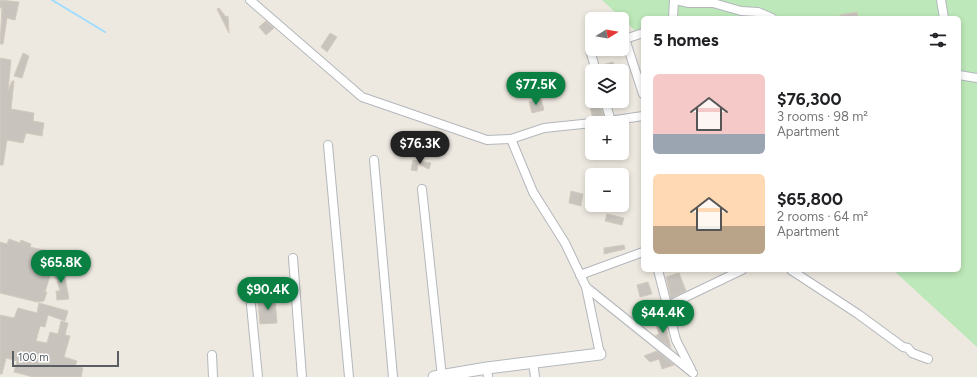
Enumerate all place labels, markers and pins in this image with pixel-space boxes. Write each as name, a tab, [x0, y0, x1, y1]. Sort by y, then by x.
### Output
pin: $77.5K	[503, 72, 569, 106]
pin: $76.3K	[387, 131, 453, 165]
pin: $65.8K	[28, 250, 94, 284]
pin: $90.4K	[235, 277, 301, 311]
pin: $44.4K	[630, 300, 696, 334]

